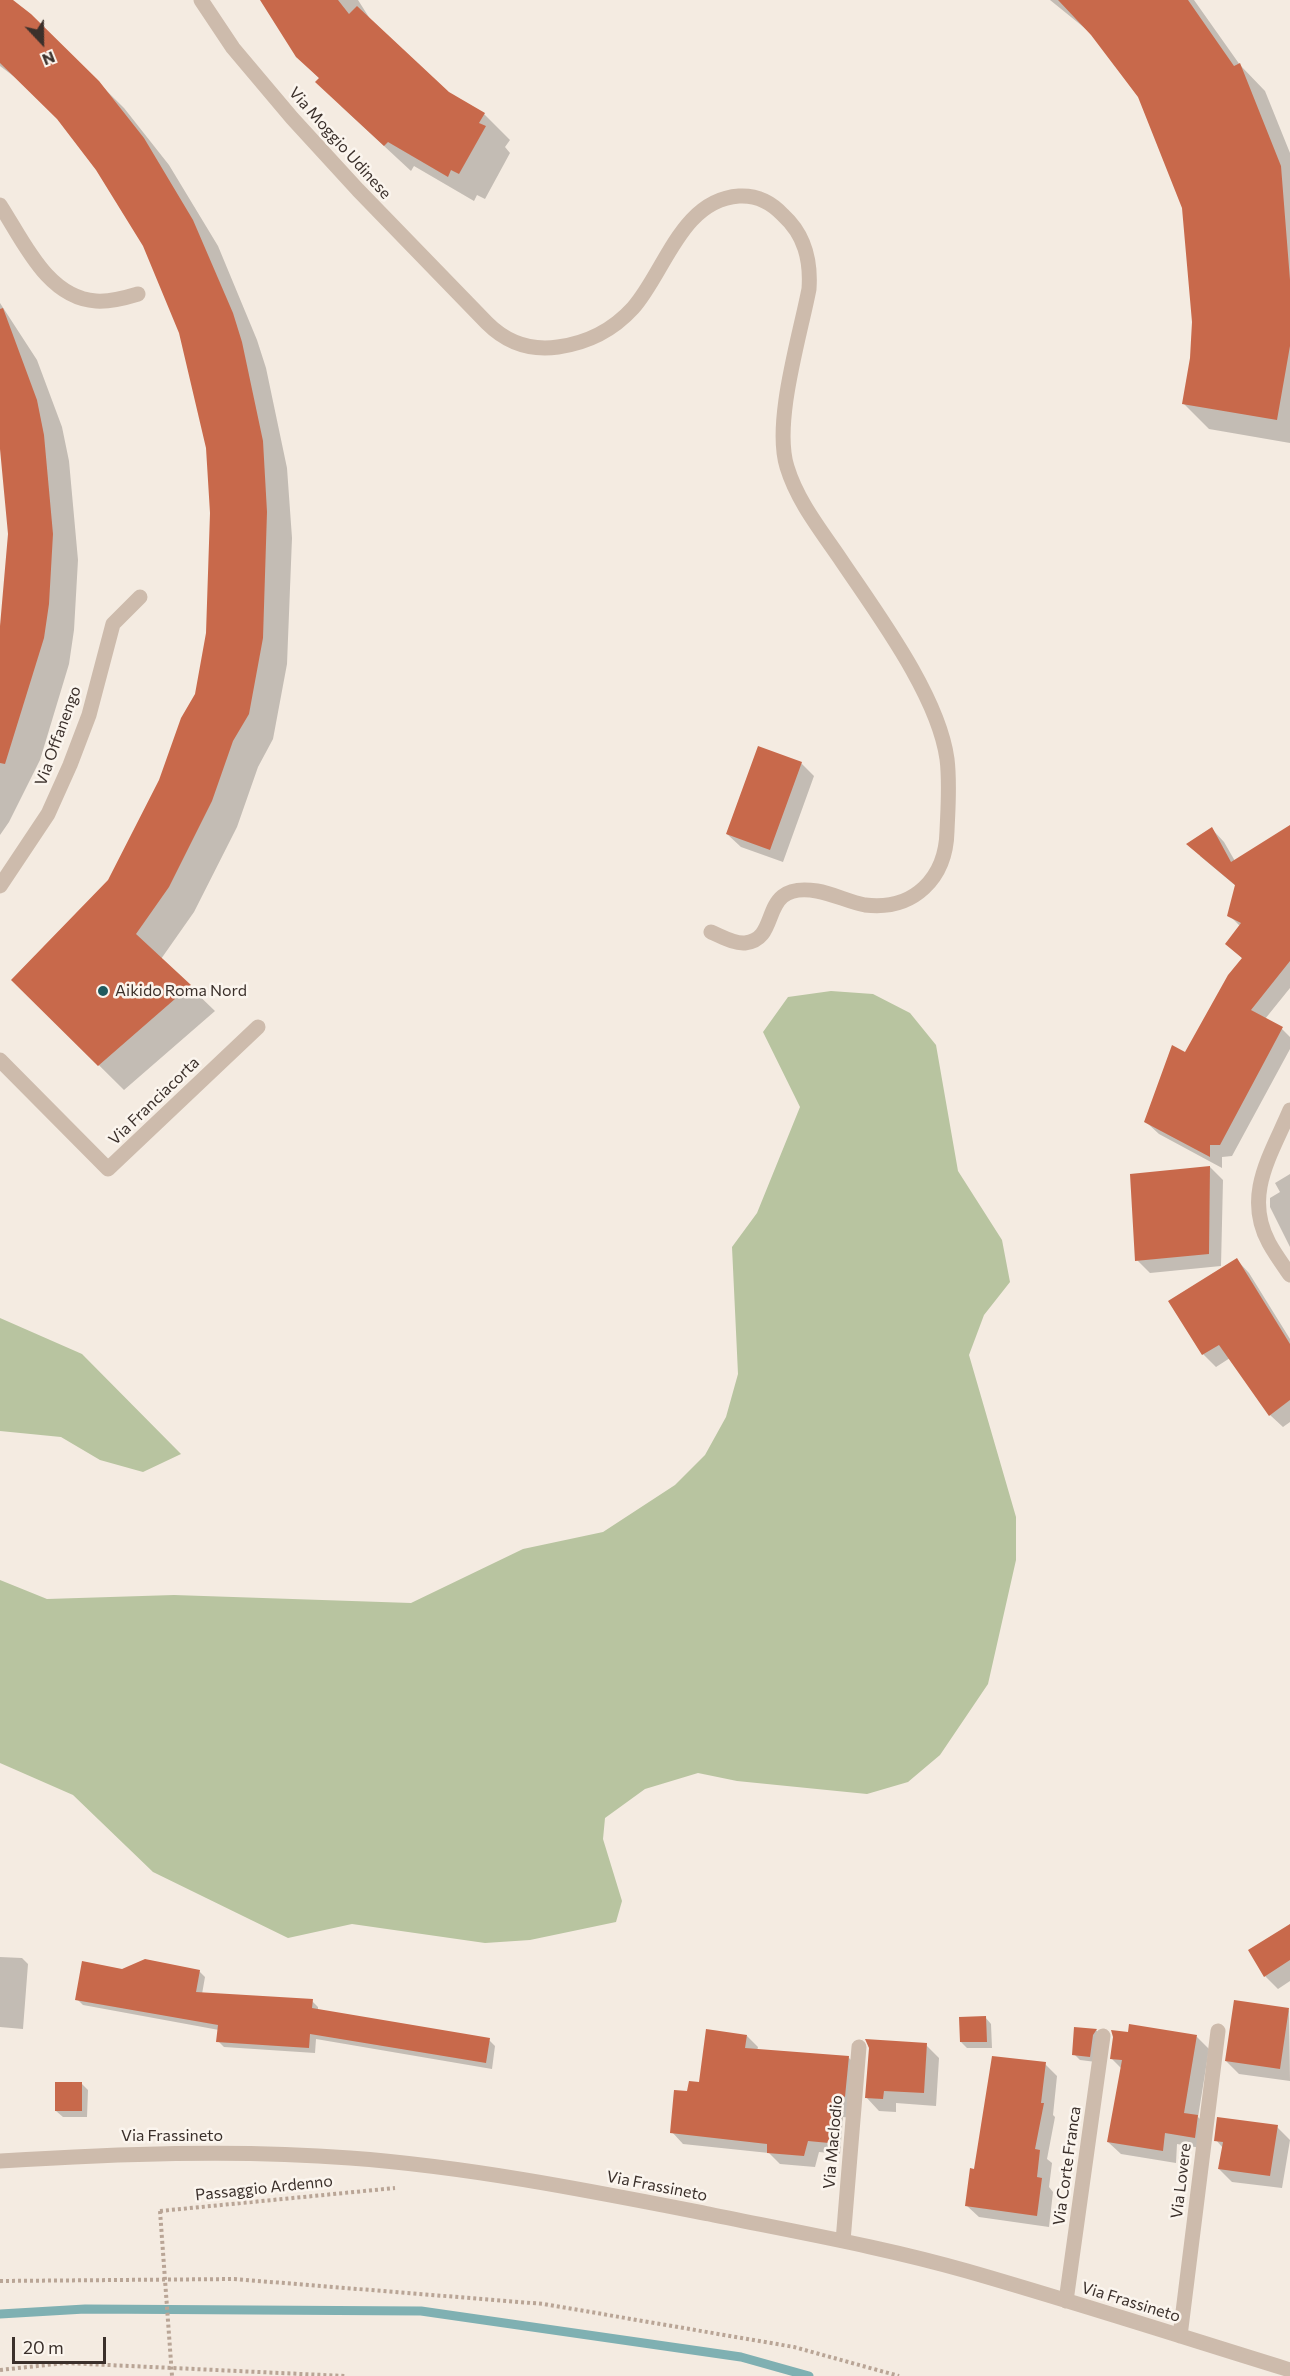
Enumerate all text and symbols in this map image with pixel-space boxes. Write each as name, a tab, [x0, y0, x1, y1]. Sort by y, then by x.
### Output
north arrow	[12, 12, 72, 72]
text: N	[40, 48, 58, 70]
street label: Via Moggio Udinese	[285, 83, 395, 203]
street label: Via Offanengo	[31, 683, 85, 789]
place label: Aikido Roma Nord	[115, 981, 247, 1001]
marker: Aikido Roma Nord	[96, 984, 110, 998]
street label: Via Franciacorta	[105, 1053, 203, 1149]
street label: Via Maclodio	[819, 2094, 847, 2190]
street label: Via Corte Franca	[1049, 2105, 1085, 2227]
street label: Via Frassineto	[121, 2126, 223, 2146]
street label: Via Lovere	[1167, 2142, 1195, 2220]
street label: Via Frassineto	[605, 2167, 709, 2205]
street label: Passaggio Ardenno	[194, 2171, 334, 2205]
street label: Via Frassineto	[1079, 2278, 1183, 2326]
scale bar	[15, 2325, 110, 2363]
text: 20 m	[23, 2336, 64, 2358]

